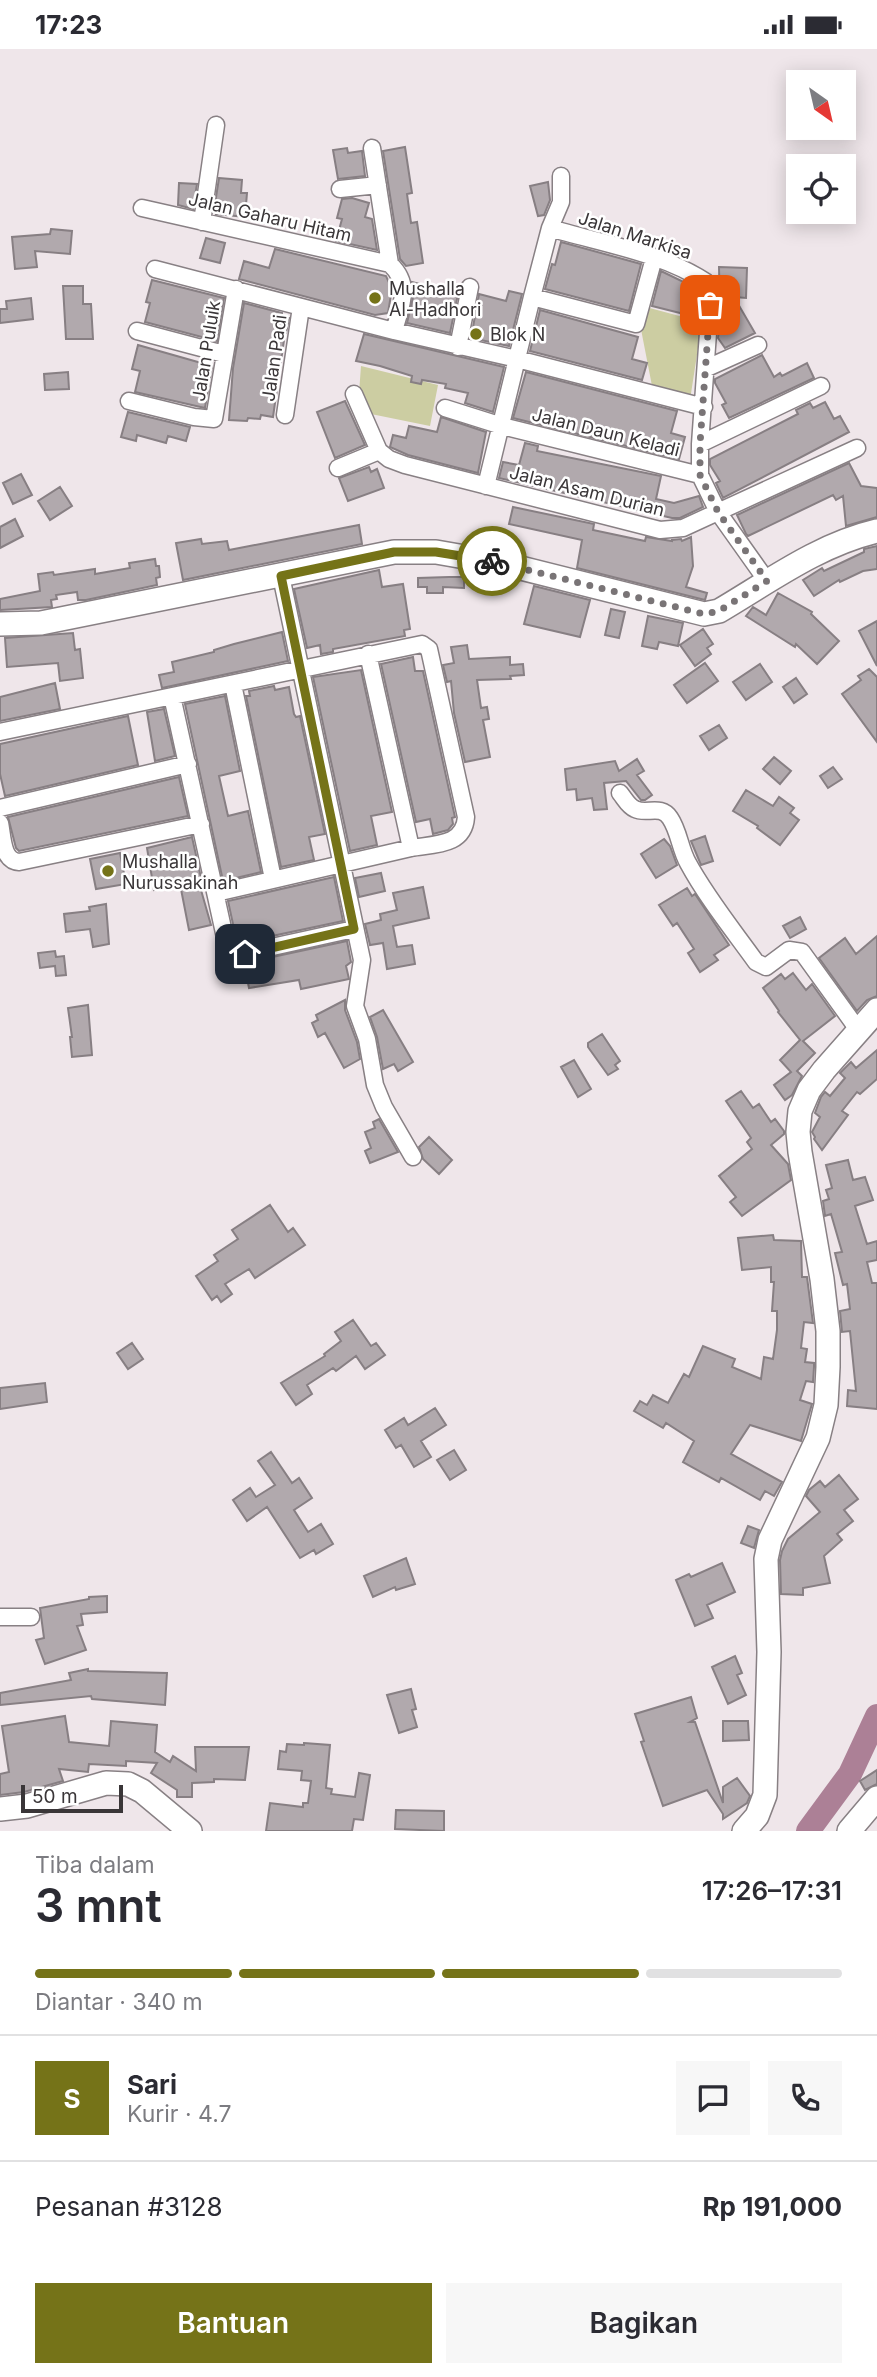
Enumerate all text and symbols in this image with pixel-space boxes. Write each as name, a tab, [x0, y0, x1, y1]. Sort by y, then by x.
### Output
text: 17:23	[35, 9, 102, 40]
north arrow	[786, 70, 856, 140]
map controls	[786, 70, 856, 224]
button: locate	[786, 154, 856, 224]
street label: Jalan Gaharu Hitam	[186, 188, 354, 246]
street label: Jalan Markisa	[576, 207, 694, 263]
pin	[680, 275, 740, 335]
place label: Mushalla Al-Hadhori	[389, 278, 481, 320]
icon: bag	[691, 286, 729, 324]
marker: Mushalla Al-Hadhori	[367, 290, 383, 306]
street label: Jalan Puluik	[188, 299, 224, 403]
street label: Jalan Padi	[258, 313, 290, 403]
place label: Blok N	[490, 324, 545, 345]
marker: Blok N	[468, 326, 484, 342]
street label: Jalan Daun Keladi	[530, 403, 682, 461]
street label: Jalan Asam Durian	[507, 462, 667, 520]
courier	[457, 526, 527, 596]
icon: bike	[473, 542, 511, 580]
place label: Mushalla Nurussakinah	[122, 851, 238, 893]
marker: Mushalla Nurussakinah	[100, 863, 116, 879]
pin	[215, 924, 275, 984]
icon: home	[226, 935, 264, 973]
scale bar	[21, 1782, 122, 1814]
text: 50 m	[32, 1785, 78, 1808]
text: Tiba dalam	[35, 1851, 155, 1879]
text: 17:26–17:31	[702, 1875, 842, 1906]
text: 3 mnt	[35, 1877, 162, 1933]
text: Diantar · 340 m	[35, 1988, 203, 2016]
button: chat	[676, 2061, 750, 2135]
button: phone	[768, 2061, 842, 2135]
text: Sari	[127, 2069, 177, 2100]
text: S	[63, 2083, 81, 2114]
text: Kurir · 4.7	[127, 2100, 232, 2128]
text: Pesanan #3128	[35, 2191, 223, 2222]
text: Rp 191,000	[703, 2191, 842, 2222]
button: Bantuan	[35, 2283, 432, 2363]
button: Bagikan	[446, 2283, 842, 2363]

